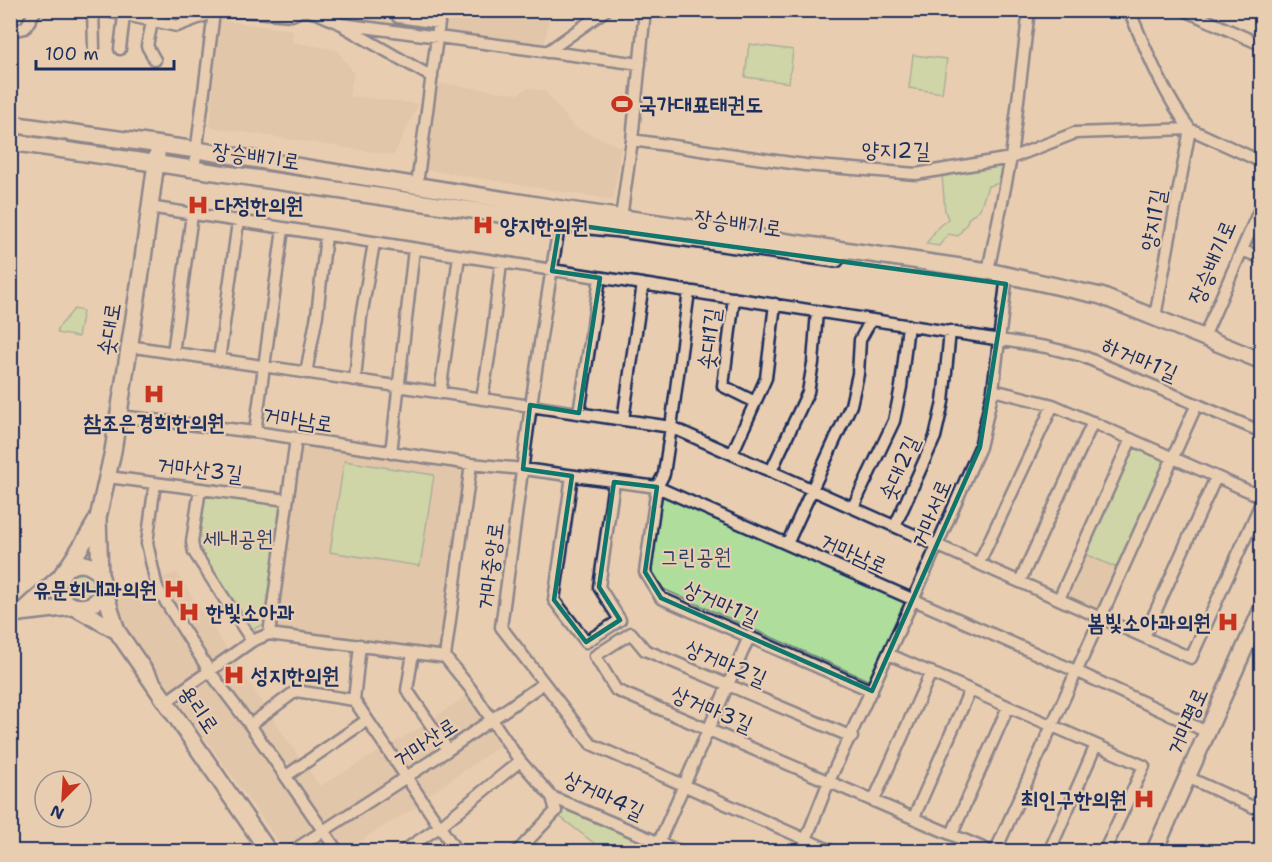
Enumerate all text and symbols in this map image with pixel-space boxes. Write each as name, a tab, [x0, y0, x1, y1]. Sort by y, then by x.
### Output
scale bar	[36, 33, 174, 71]
text: 100 m	[45, 42, 99, 66]
place label: 국가대표태권도	[639, 90, 763, 119]
sports icon: 국가대표태권도	[610, 92, 634, 116]
street label: 장승배기로	[210, 135, 302, 177]
street label: 양지2길	[861, 135, 931, 165]
street label: 양지1길	[1133, 187, 1173, 253]
place label: 다정한의원	[215, 191, 304, 220]
hospital icon: 다정한의원	[186, 193, 210, 217]
street label: 장승배기로	[692, 202, 784, 244]
place label: 양지한의원	[500, 211, 589, 240]
hospital icon: 양지한의원	[471, 213, 495, 237]
street label: 장승배기로	[1181, 216, 1243, 308]
street label: 솟대로	[91, 301, 127, 357]
street label: 솟대1길	[691, 306, 727, 372]
street label: 하거마1길	[1098, 330, 1183, 388]
hospital icon: 참조은경희한의원	[142, 382, 166, 406]
street label: 거마남로	[261, 399, 335, 439]
place label: 참조은경희한의원	[83, 408, 225, 437]
street label: 솟대2길	[872, 431, 926, 505]
street label: 거마산3길	[155, 449, 245, 489]
street label: 거마서로	[904, 475, 958, 551]
street label: 거마중앙로	[469, 520, 511, 612]
park label: 세내공원	[203, 524, 273, 553]
street label: 거마남로	[816, 525, 892, 581]
park label: 그린공원	[661, 542, 731, 571]
street label: 상거마1길	[679, 573, 764, 633]
place label: 유문희내과의원	[33, 575, 157, 604]
hospital icon: 유문희내과의원	[162, 577, 186, 601]
place label: 한빛소아과	[205, 598, 295, 627]
hospital icon: 한빛소아과	[177, 600, 201, 624]
place label: 봄빛소아과의원	[1087, 608, 1211, 637]
hospital icon: 봄빛소아과의원	[1216, 610, 1240, 634]
street label: 상거마2길	[681, 633, 772, 693]
place label: 성지한의원	[250, 661, 340, 690]
hospital icon: 성지한의원	[222, 663, 246, 687]
street label: 용리로	[172, 679, 226, 739]
street label: 상거마3길	[667, 679, 758, 739]
street label: 거마평로	[1159, 683, 1215, 759]
street label: 거마산로	[387, 711, 463, 773]
street label: 상거마4길	[559, 764, 649, 826]
north arrow	[33, 769, 93, 829]
place label: 최인구한의원	[1021, 785, 1127, 814]
hospital icon: 최인구한의원	[1132, 787, 1156, 811]
text: N	[47, 800, 67, 824]

